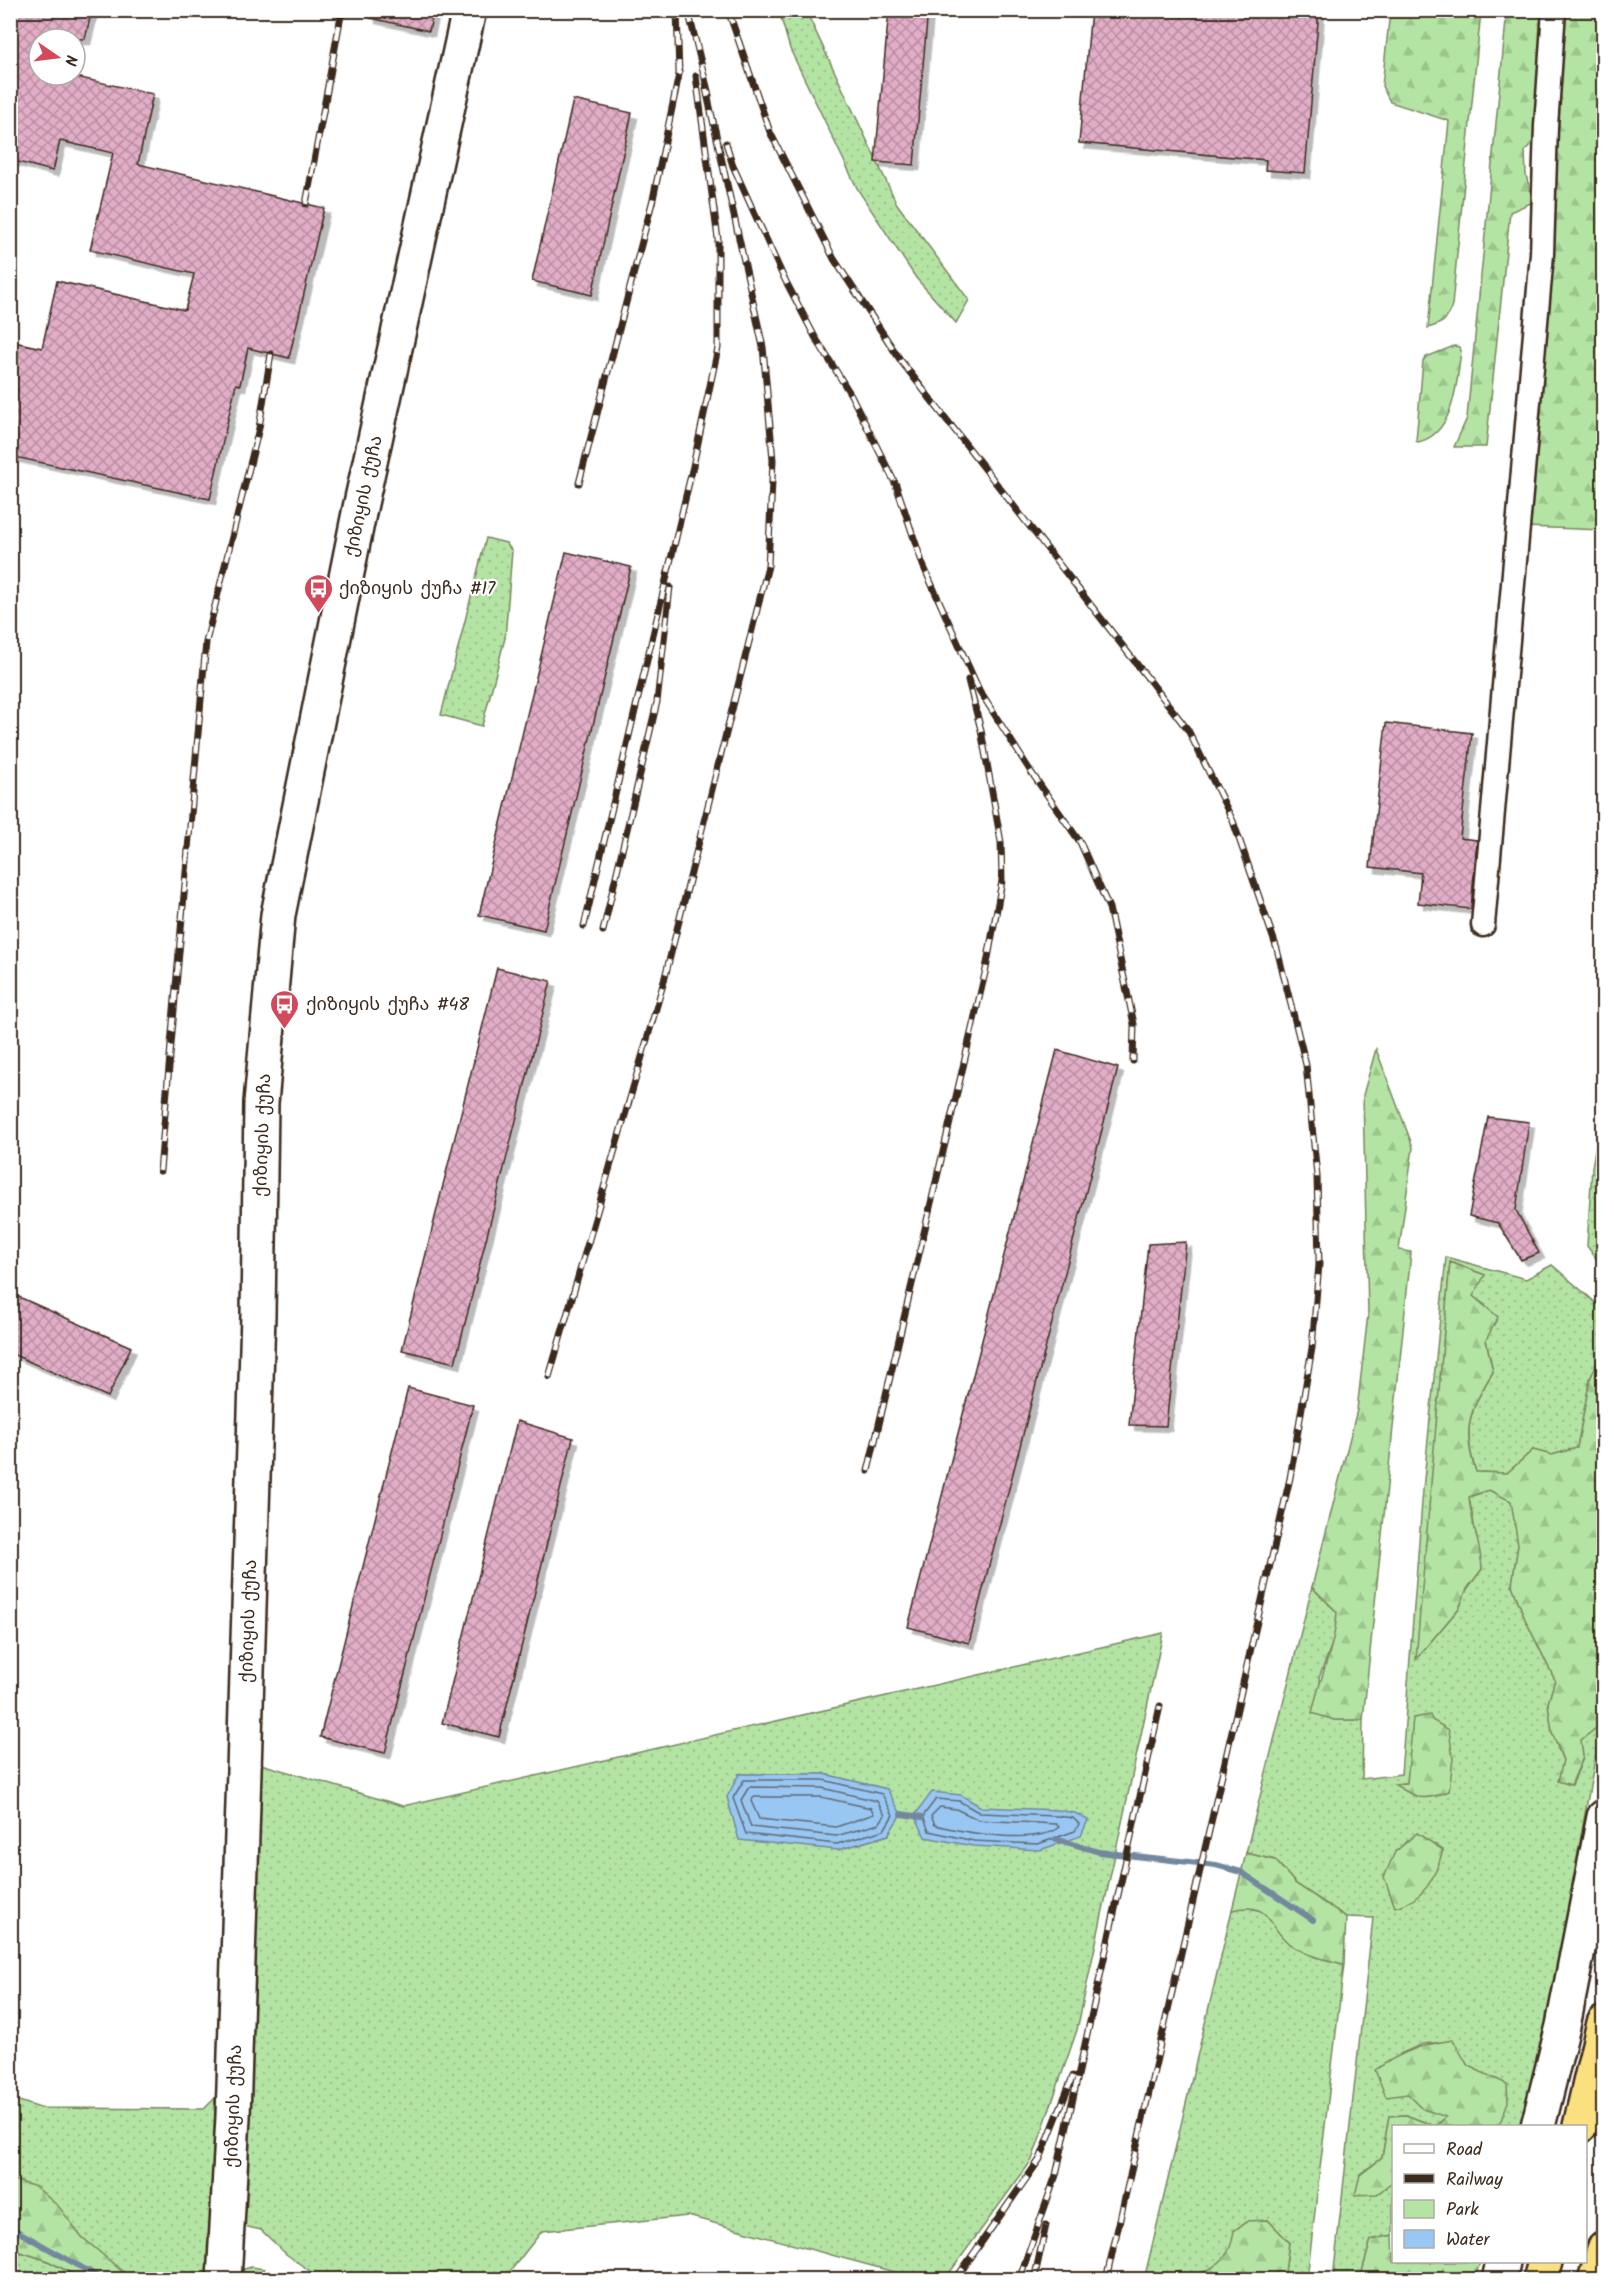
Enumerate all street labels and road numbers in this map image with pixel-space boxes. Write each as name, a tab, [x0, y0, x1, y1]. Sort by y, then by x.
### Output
street label: ქიზიყის ქუჩა	[337, 433, 391, 560]
street label: ქიზიყის ქუჩა	[247, 1073, 280, 1197]
street label: ქიზიყის ქუჩა	[233, 1559, 266, 1683]
street label: ქიზიყის ქუჩა	[218, 2044, 251, 2168]

